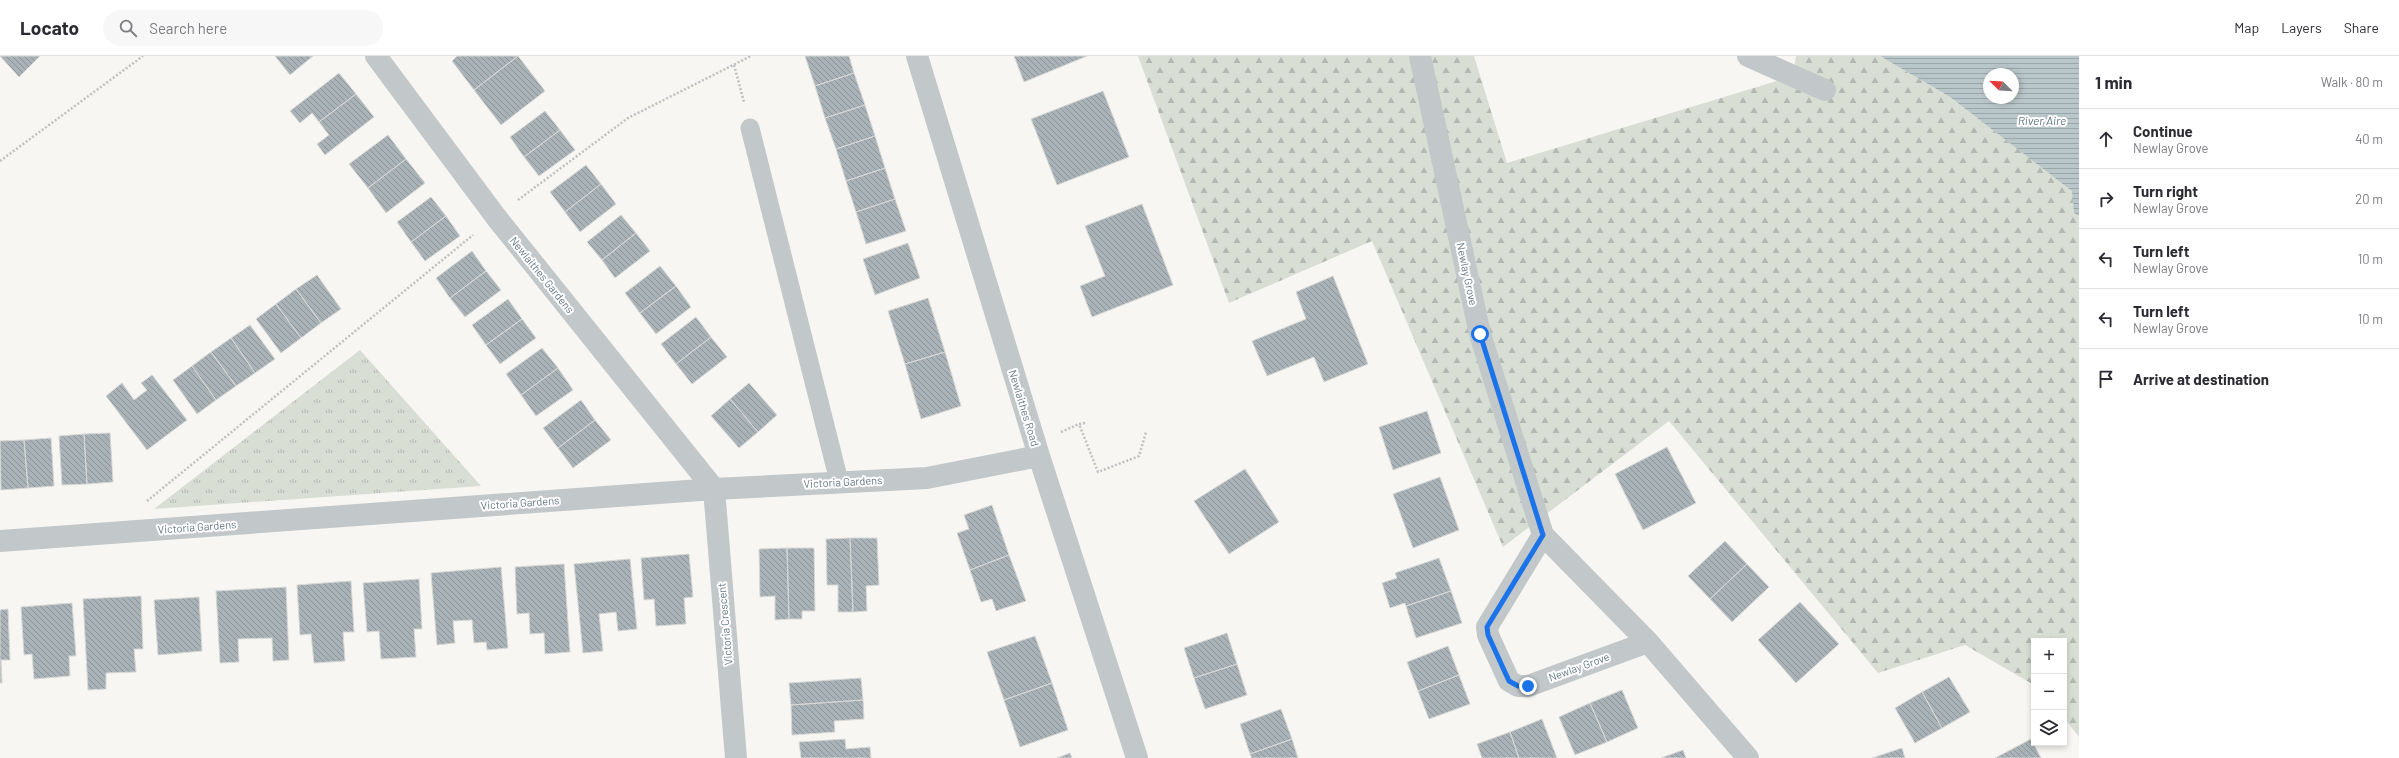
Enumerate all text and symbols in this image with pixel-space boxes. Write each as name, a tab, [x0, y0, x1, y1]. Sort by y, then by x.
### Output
search box	[103, 10, 383, 46]
text: Locato	[20, 16, 79, 39]
icon: search	[117, 17, 139, 39]
text: Search here	[149, 19, 227, 37]
text: Map	[2234, 19, 2259, 36]
text: Layers	[2281, 19, 2322, 36]
text: Share	[2344, 19, 2379, 36]
north arrow	[1983, 68, 2019, 104]
text: 1 min	[2095, 72, 2132, 92]
text: Walk · 80 m	[2321, 74, 2383, 90]
water label: River Aire	[2018, 113, 2066, 127]
text: Continue	[2133, 122, 2193, 140]
icon: ahead	[2095, 128, 2117, 150]
text: 40 m	[2355, 131, 2383, 147]
text: Newlay Grove	[2133, 140, 2208, 156]
text: Turn right	[2133, 182, 2198, 200]
icon: right	[2095, 188, 2117, 210]
text: 20 m	[2355, 191, 2383, 207]
text: Newlay Grove	[2133, 200, 2208, 216]
street label: Newlaithes Gardens	[508, 234, 577, 315]
street label: Newlay Grove	[1454, 241, 1481, 307]
text: Turn left	[2133, 242, 2189, 260]
icon: left	[2095, 248, 2117, 270]
text: 10 m	[2358, 251, 2383, 267]
text: Newlay Grove	[2133, 260, 2208, 276]
text: Turn left	[2133, 302, 2189, 320]
icon: left	[2095, 308, 2117, 330]
text: 10 m	[2358, 311, 2383, 327]
text: Newlay Grove	[2133, 320, 2208, 336]
route start	[1471, 325, 1489, 343]
street label: Newlaithes Road	[1007, 368, 1042, 448]
icon: arrive	[2095, 368, 2117, 390]
text: Arrive at destination	[2133, 370, 2269, 388]
street label: Victoria Gardens	[803, 473, 883, 490]
street label: Victoria Gardens	[480, 493, 560, 512]
street label: Victoria Gardens	[157, 517, 237, 536]
street label: Victoria Crescent	[714, 582, 735, 666]
map controls	[2031, 638, 2067, 746]
button: +	[2031, 638, 2067, 674]
street label: Newlay Grove	[1547, 649, 1611, 684]
button: −	[2031, 674, 2067, 710]
route end	[1519, 677, 1537, 695]
button: layers	[2031, 710, 2067, 746]

